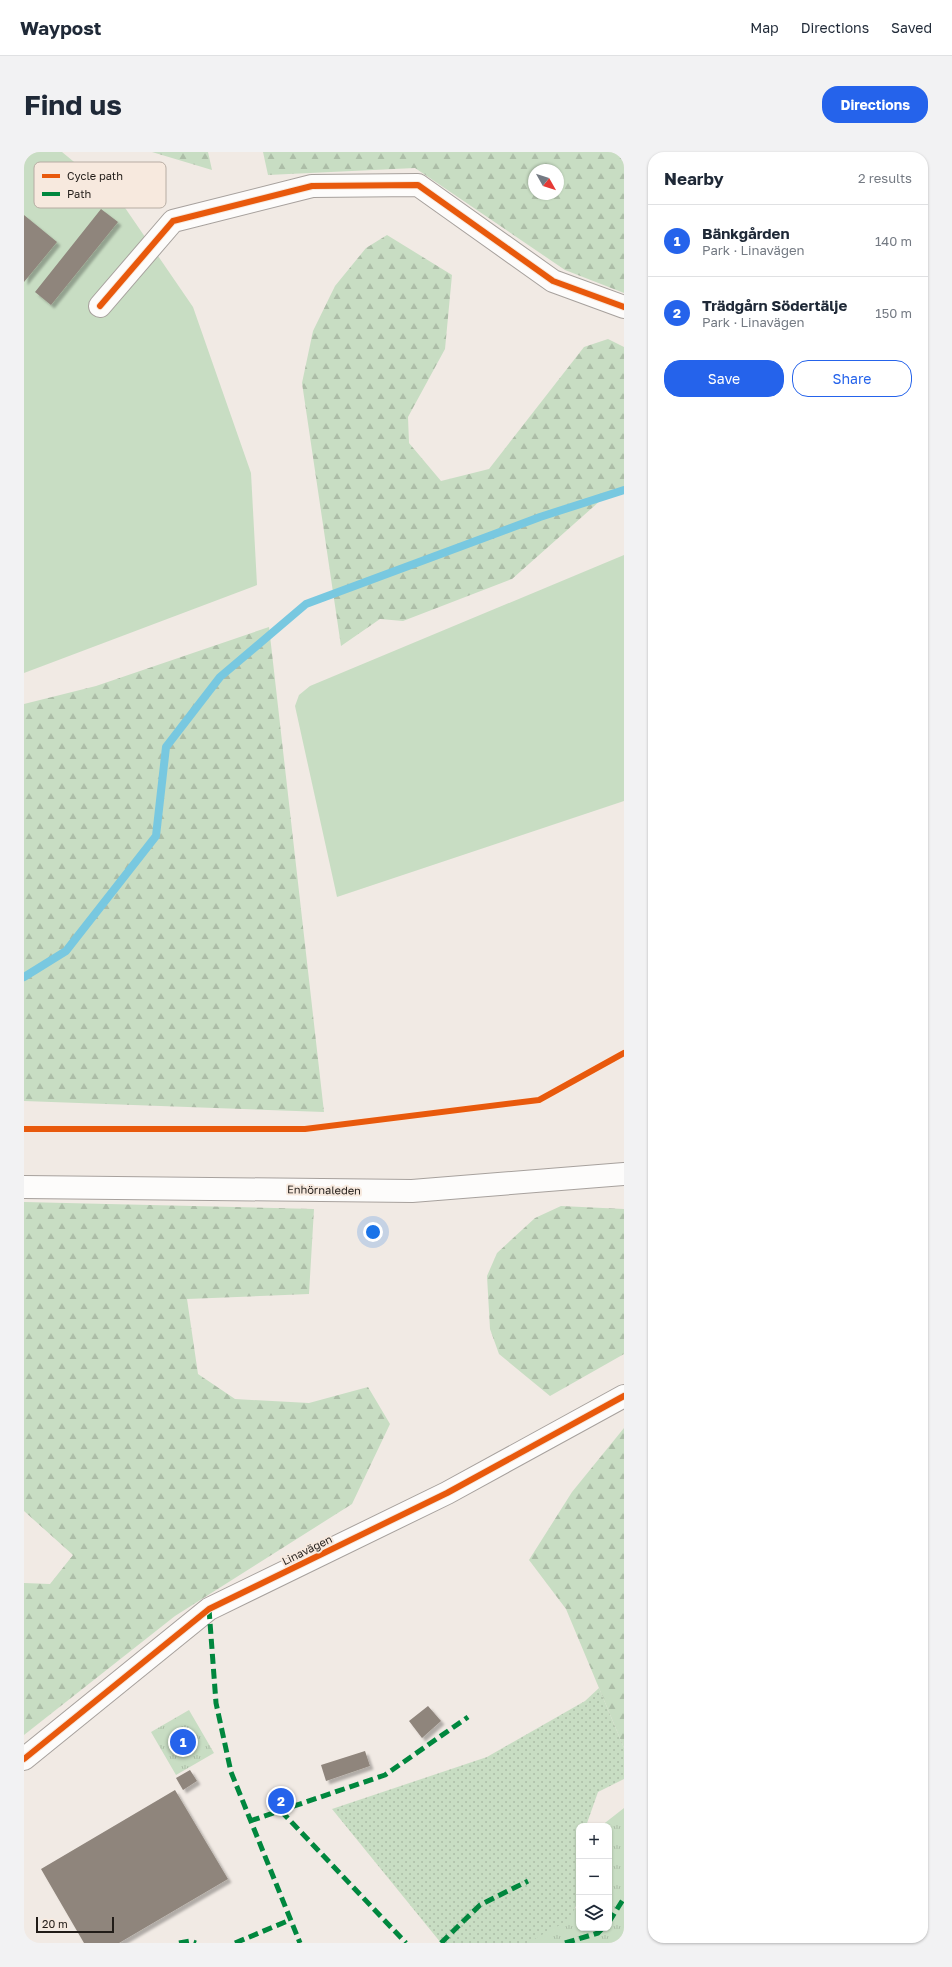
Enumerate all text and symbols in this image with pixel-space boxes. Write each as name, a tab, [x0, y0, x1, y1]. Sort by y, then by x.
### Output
text: Waypost	[20, 16, 101, 39]
text: Map	[750, 19, 779, 36]
text: Directions	[801, 19, 869, 36]
text: Saved	[891, 19, 932, 36]
button: Directions	[822, 86, 928, 123]
text: Find us	[24, 88, 122, 121]
legend	[34, 162, 166, 208]
north arrow	[528, 164, 564, 200]
text: Nearby	[664, 168, 724, 189]
text: Cycle path	[67, 169, 123, 182]
text: 2 results	[858, 170, 912, 186]
text: Path	[67, 187, 91, 200]
text: Bänkgården	[702, 224, 789, 242]
text: 1	[674, 233, 680, 249]
text: 140 m	[875, 233, 912, 249]
text: Park · Linavägen	[702, 242, 804, 258]
text: Trädgårn Södertälje	[702, 296, 847, 314]
text: 2	[673, 305, 681, 321]
text: 150 m	[875, 305, 912, 321]
text: Park · Linavägen	[702, 314, 804, 330]
button: Save	[664, 360, 784, 397]
button: Share	[792, 360, 912, 397]
street label: Enhörnaleden	[287, 1182, 361, 1197]
your location	[363, 1222, 383, 1242]
street label: Linavägen	[280, 1532, 334, 1567]
pin: 1	[170, 1727, 196, 1757]
pin: 2	[268, 1786, 294, 1816]
map controls	[576, 1823, 612, 1931]
button: +	[576, 1823, 612, 1859]
button: −	[576, 1859, 612, 1895]
button: layers	[576, 1895, 612, 1931]
scale bar	[36, 1915, 114, 1934]
text: 20 m	[42, 1917, 68, 1930]

